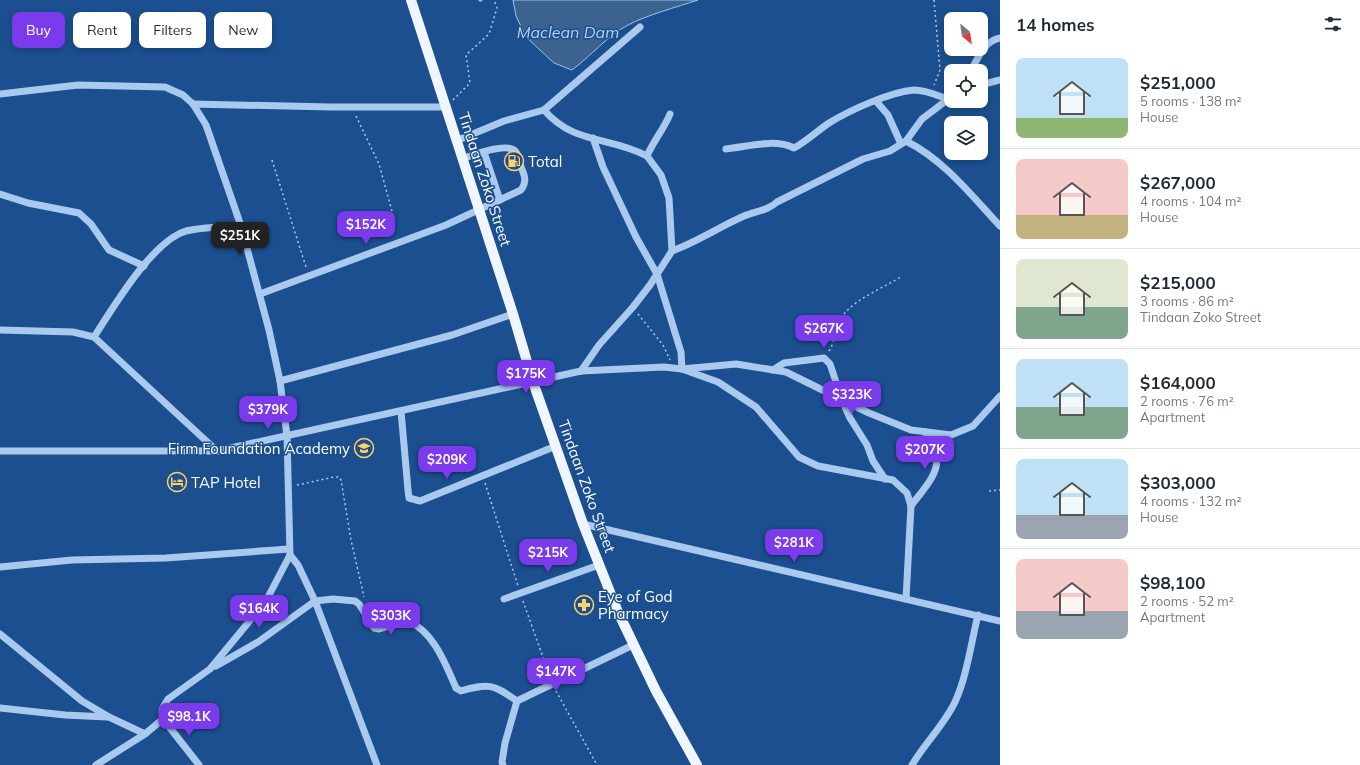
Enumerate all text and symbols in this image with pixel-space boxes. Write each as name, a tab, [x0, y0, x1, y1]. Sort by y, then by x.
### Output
chip: Buy	[12, 12, 65, 48]
chip: Rent	[73, 12, 131, 48]
chip: Filters	[139, 12, 206, 48]
chip: New	[214, 12, 272, 48]
north arrow	[944, 12, 988, 56]
map controls	[944, 12, 988, 160]
icon: filters	[1322, 13, 1344, 35]
text: 14 homes	[1016, 14, 1095, 35]
water label: Maclean Dam	[517, 22, 619, 42]
button: locate	[944, 64, 988, 108]
text: $251,000	[1140, 72, 1216, 93]
icon: home	[1048, 74, 1096, 122]
text: 5 rooms · 138 m²	[1140, 93, 1241, 109]
text: House	[1140, 109, 1178, 125]
street label: Tindaan Zoko Street	[454, 110, 516, 248]
button: layers	[944, 116, 988, 160]
fuel station icon: Total	[503, 150, 525, 172]
place label: Total	[528, 152, 562, 171]
text: $267,000	[1140, 172, 1216, 193]
icon: home	[1048, 175, 1096, 223]
text: 4 rooms · 104 m²	[1140, 193, 1241, 209]
text: House	[1140, 209, 1178, 225]
pin: $152K	[338, 211, 394, 245]
text: $152K	[346, 216, 386, 232]
pin: $251K	[212, 222, 268, 256]
text: $251K	[220, 227, 260, 243]
text: $215,000	[1140, 272, 1216, 293]
icon: home	[1048, 275, 1096, 323]
text: 3 rooms · 86 m²	[1140, 293, 1234, 309]
text: Tindaan Zoko Street	[1140, 309, 1261, 325]
pin: $267K	[796, 315, 852, 349]
text: $267K	[804, 320, 844, 336]
pin: $175K	[498, 360, 554, 394]
text: $175K	[506, 365, 546, 381]
text: $164,000	[1140, 372, 1216, 393]
icon: home	[1048, 375, 1096, 423]
pin: $323K	[824, 381, 880, 415]
text: $323K	[832, 386, 872, 402]
text: 2 rooms · 76 m²	[1140, 393, 1234, 409]
pin: $379K	[240, 396, 296, 430]
text: $379K	[248, 401, 288, 417]
text: Apartment	[1140, 409, 1205, 425]
street label: Tindaan Zoko Street	[554, 417, 620, 555]
pin: $207K	[897, 436, 953, 470]
school or university icon: Firm Foundation Academy	[353, 437, 375, 459]
place label: Firm Foundation Academy	[168, 439, 350, 458]
text: $207K	[905, 441, 945, 457]
pin: $209K	[419, 446, 475, 480]
text: $209K	[427, 451, 467, 467]
hotel icon: TAP Hotel	[166, 471, 188, 493]
text: $303,000	[1140, 472, 1216, 493]
place label: TAP Hotel	[191, 473, 261, 492]
icon: home	[1048, 475, 1096, 523]
text: 4 rooms · 132 m²	[1140, 493, 1241, 509]
text: House	[1140, 509, 1178, 525]
pin: $281K	[766, 529, 822, 563]
text: $281K	[774, 534, 814, 550]
pin: $215K	[520, 539, 576, 573]
text: $215K	[528, 544, 568, 560]
text: $98,100	[1140, 572, 1205, 593]
icon: home	[1048, 575, 1096, 623]
place label: Eye of God Pharmacy	[598, 587, 673, 623]
text: 2 rooms · 52 m²	[1140, 593, 1234, 609]
pharmacy icon: Eye of God Pharmacy	[573, 594, 595, 616]
pin: $164K	[231, 595, 287, 629]
text: $164K	[239, 600, 279, 616]
pin: $303K	[363, 602, 419, 636]
text: $303K	[371, 607, 411, 623]
text: Apartment	[1140, 609, 1205, 625]
pin: $147K	[528, 658, 584, 692]
text: $147K	[536, 663, 576, 679]
pin: $98.1K	[156, 703, 222, 737]
text: $98.1K	[167, 708, 211, 724]

